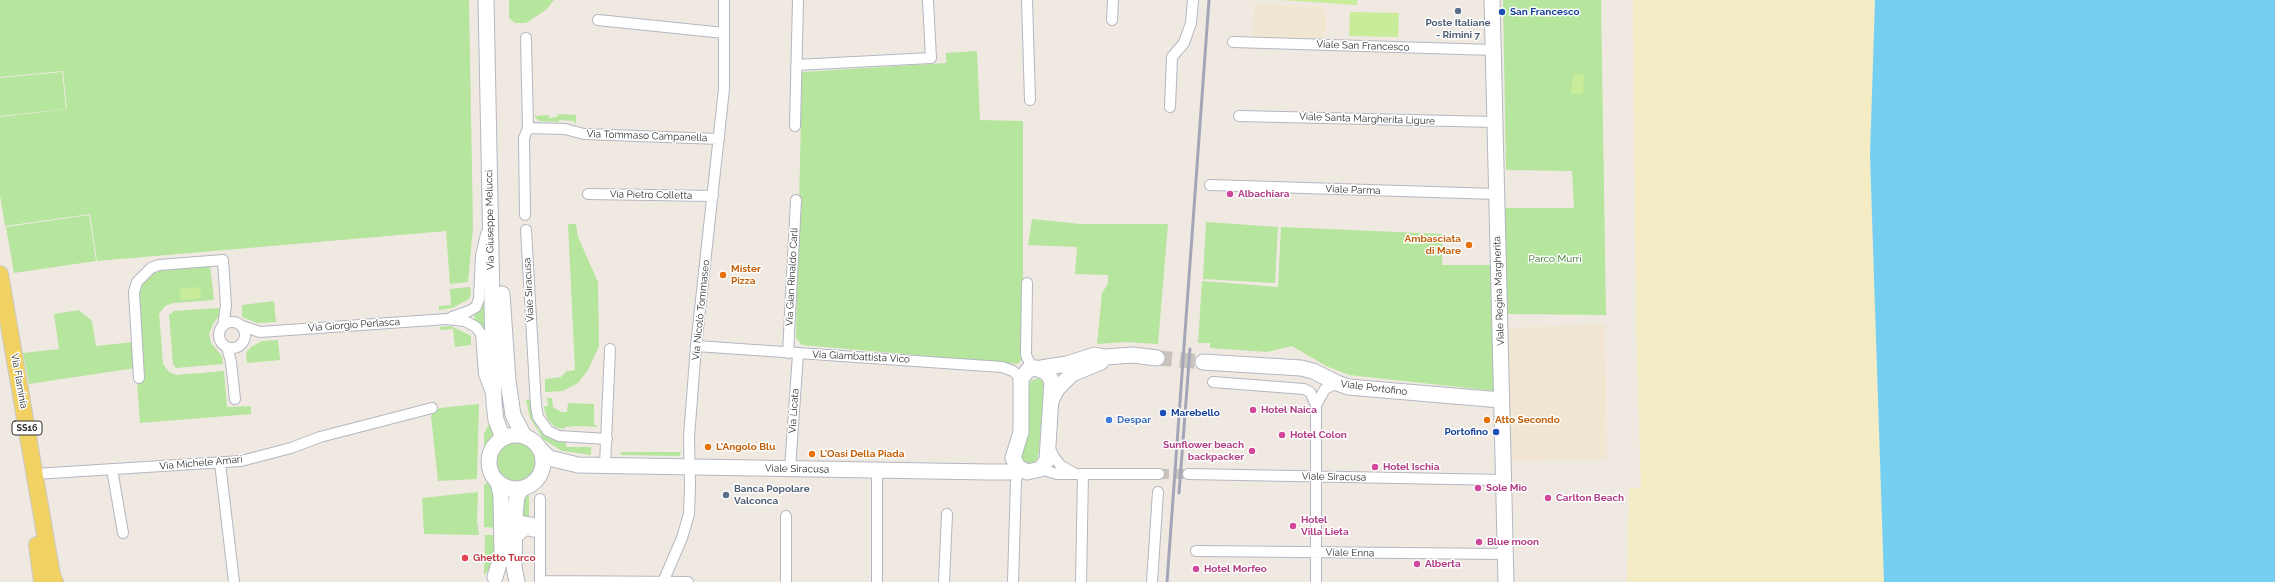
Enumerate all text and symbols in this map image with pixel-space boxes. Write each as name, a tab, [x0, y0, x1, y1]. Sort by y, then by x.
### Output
marker: Poste Italiane - Rimini 7	[1453, 6, 1463, 16]
place label: San Francesco	[1510, 6, 1580, 18]
marker: San Francesco	[1497, 7, 1507, 17]
place label: Poste Italiane - Rimini 7	[1425, 17, 1491, 40]
street label: Viale San Francesco	[1316, 38, 1410, 54]
street label: Viale Santa Margherita Ligure	[1299, 111, 1435, 127]
street label: Via Tommaso Campanella	[586, 128, 708, 144]
street label: Via Giuseppe Melucci	[483, 170, 497, 270]
street label: Viale Parma	[1325, 183, 1381, 197]
street label: Via Pietro Colletta	[610, 188, 692, 202]
place label: Albachiara	[1238, 188, 1289, 200]
marker: Albachiara	[1225, 189, 1235, 199]
street label: Via Gian Rinaldo Carli	[783, 228, 801, 326]
place label: Ambasciata di Mare	[1404, 233, 1461, 256]
street label: Viale Regina Margherita	[1491, 236, 1507, 346]
marker: Ambasciata di Mare	[1464, 240, 1474, 250]
park label: Parco Murri	[1529, 253, 1581, 265]
street label: Viale Siracusa	[521, 258, 537, 322]
street label: Via Nicolò Tommaseo	[690, 259, 712, 361]
place label: Mister Pizza	[731, 263, 761, 286]
marker: Mister Pizza	[718, 270, 728, 280]
street label: Via Giorgio Perlasca	[308, 316, 400, 334]
street label: Via Giambattista Vico	[812, 348, 910, 366]
street label: Via Flaminia	[8, 352, 30, 410]
street label: Viale Portofino	[1340, 378, 1408, 398]
street label: Via Licata	[786, 388, 802, 434]
place label: Hotel Naica	[1261, 404, 1317, 416]
marker: Hotel Naica	[1248, 405, 1258, 415]
place label: Marebello	[1171, 407, 1220, 419]
marker: Marebello	[1158, 408, 1168, 418]
place label: Despar	[1117, 414, 1151, 426]
place label: Atto Secondo	[1495, 414, 1560, 426]
marker: Despar	[1104, 415, 1114, 425]
marker: Atto Secondo	[1482, 415, 1492, 425]
road number: SS16	[12, 421, 42, 435]
place label: Portofino	[1444, 426, 1488, 438]
marker: Portofino	[1491, 427, 1501, 437]
place label: Hotel Colon	[1290, 429, 1347, 441]
marker: Hotel Colon	[1277, 430, 1287, 440]
place label: Sunflower beach backpacker	[1163, 439, 1244, 462]
place label: L'Angolo Blu	[716, 441, 775, 453]
marker: L'Angolo Blu	[703, 442, 713, 452]
marker: Sunflower beach backpacker	[1247, 446, 1257, 456]
place label: L'Oasi Della Piada	[820, 448, 905, 460]
marker: L'Oasi Della Piada	[807, 449, 817, 459]
street label: Via Michele Amari	[159, 453, 243, 473]
place label: Hotel Ischia	[1383, 461, 1439, 473]
street label: Viale Siracusa	[765, 462, 829, 476]
marker: Hotel Ischia	[1370, 462, 1380, 472]
street label: Viale Siracusa	[1302, 470, 1366, 484]
place label: Sole Mio	[1486, 482, 1527, 494]
place label: Banca Popolare Valconca	[734, 483, 810, 506]
marker: Sole Mio	[1473, 483, 1483, 493]
marker: Banca Popolare Valconca	[721, 490, 731, 500]
place label: Carlton Beach	[1556, 492, 1624, 504]
marker: Carlton Beach	[1543, 493, 1553, 503]
place label: Hotel Villa Lieta	[1301, 514, 1349, 538]
marker: Hotel Villa Lieta	[1288, 521, 1298, 531]
place label: Blue moon	[1487, 536, 1539, 548]
marker: Blue moon	[1474, 537, 1484, 547]
street label: Viale Enna	[1326, 547, 1374, 559]
place label: Ghetto Turco	[473, 552, 536, 564]
marker: Ghetto Turco	[460, 553, 470, 563]
place label: Alberta	[1425, 558, 1461, 570]
marker: Alberta	[1412, 559, 1422, 569]
place label: Hotel Morfeo	[1204, 563, 1267, 575]
marker: Hotel Morfeo	[1191, 564, 1201, 574]

